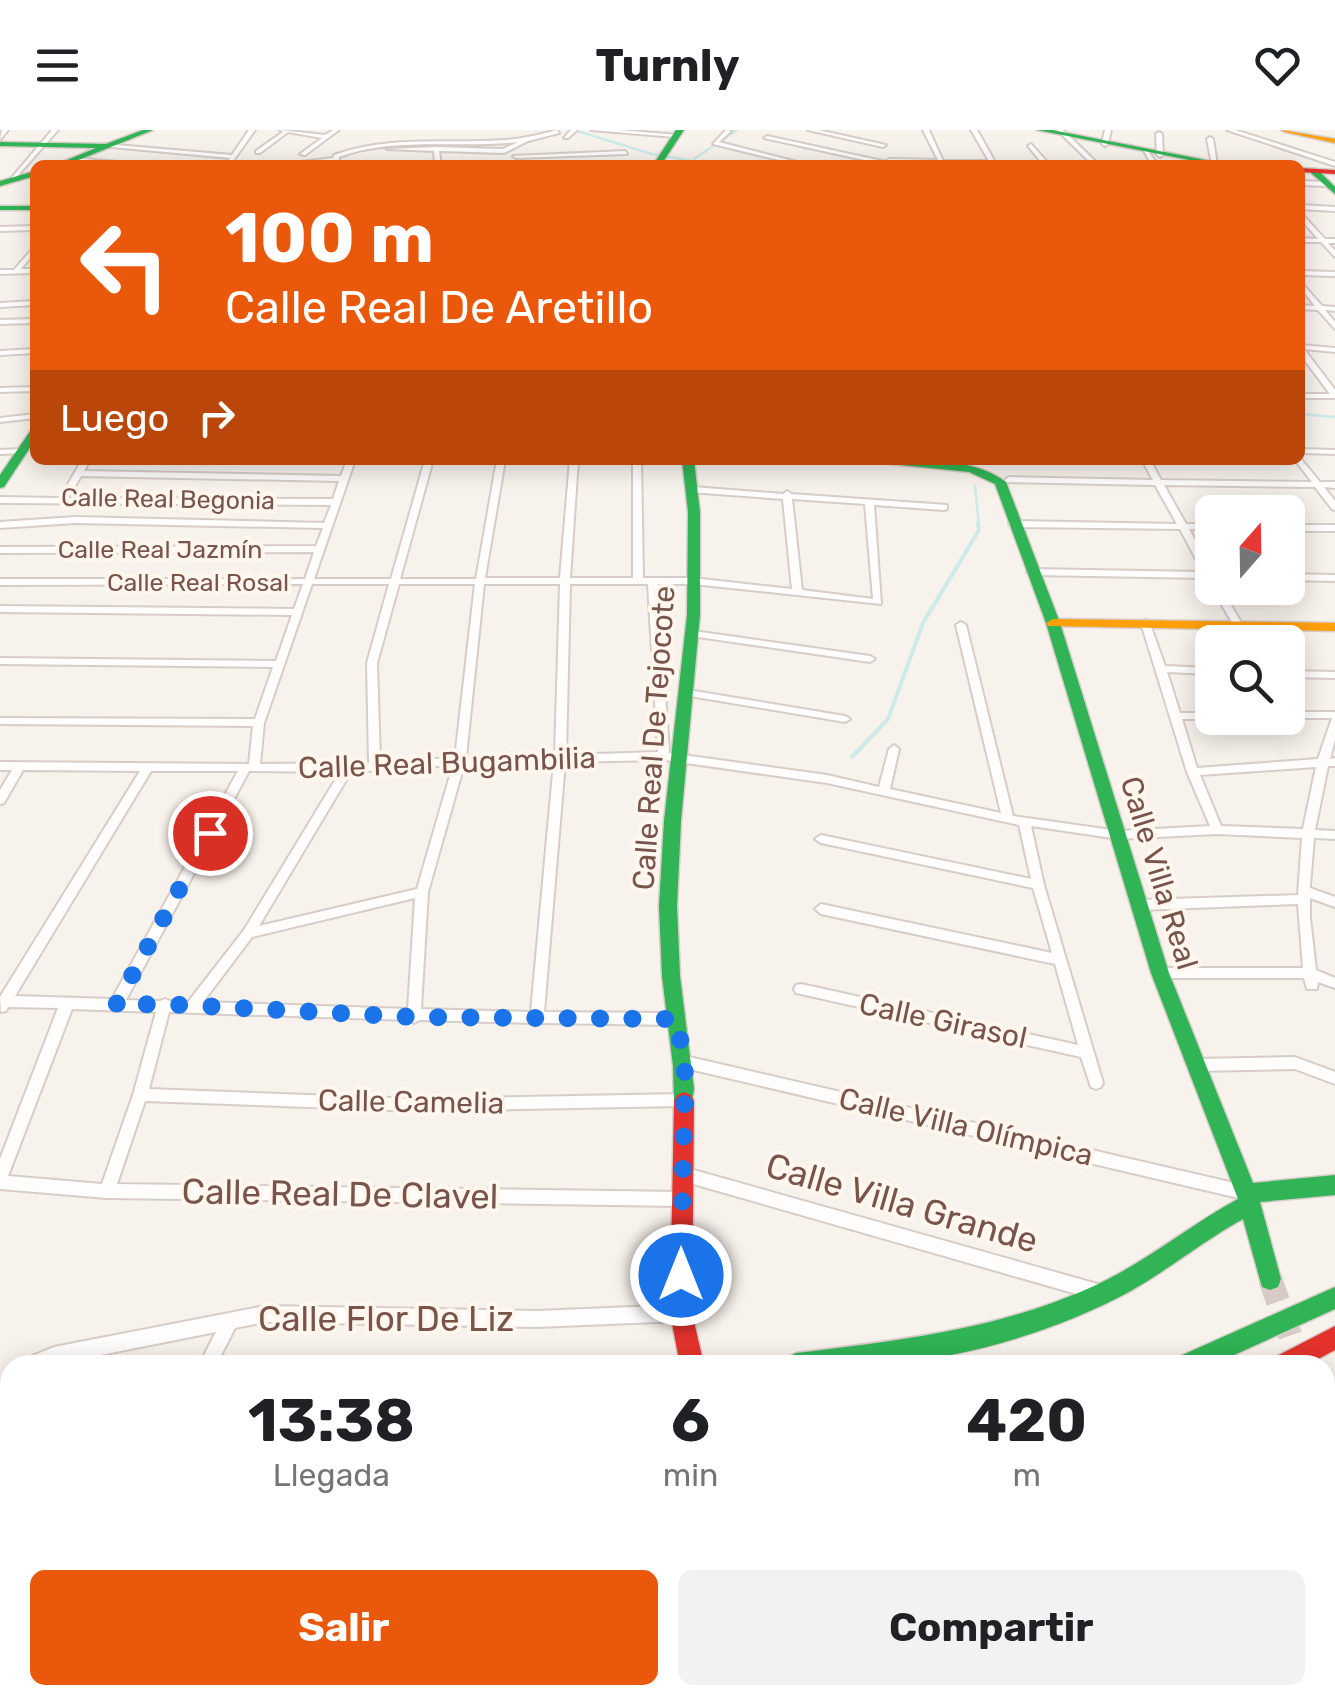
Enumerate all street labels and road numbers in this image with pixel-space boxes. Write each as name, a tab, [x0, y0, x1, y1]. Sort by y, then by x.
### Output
street label: Calle Real Begonia	[61, 483, 275, 515]
street label: Calle Real Jazmín	[58, 535, 262, 564]
street label: Calle Real Rosal	[107, 568, 289, 597]
street label: Calle Real De Tejocote	[625, 585, 683, 891]
street label: Calle Real Bugambilia	[297, 740, 597, 786]
street label: Calle Villa Real	[1113, 772, 1205, 974]
street label: Calle Girasol	[856, 986, 1030, 1056]
street label: Calle Villa Olímpica	[836, 1080, 1096, 1174]
street label: Calle Camelia	[318, 1082, 504, 1122]
street label: Calle Villa Grande	[761, 1144, 1043, 1262]
street label: Calle Real De Clavel	[181, 1170, 499, 1218]
street label: Calle Flor De Liz	[258, 1298, 514, 1340]

